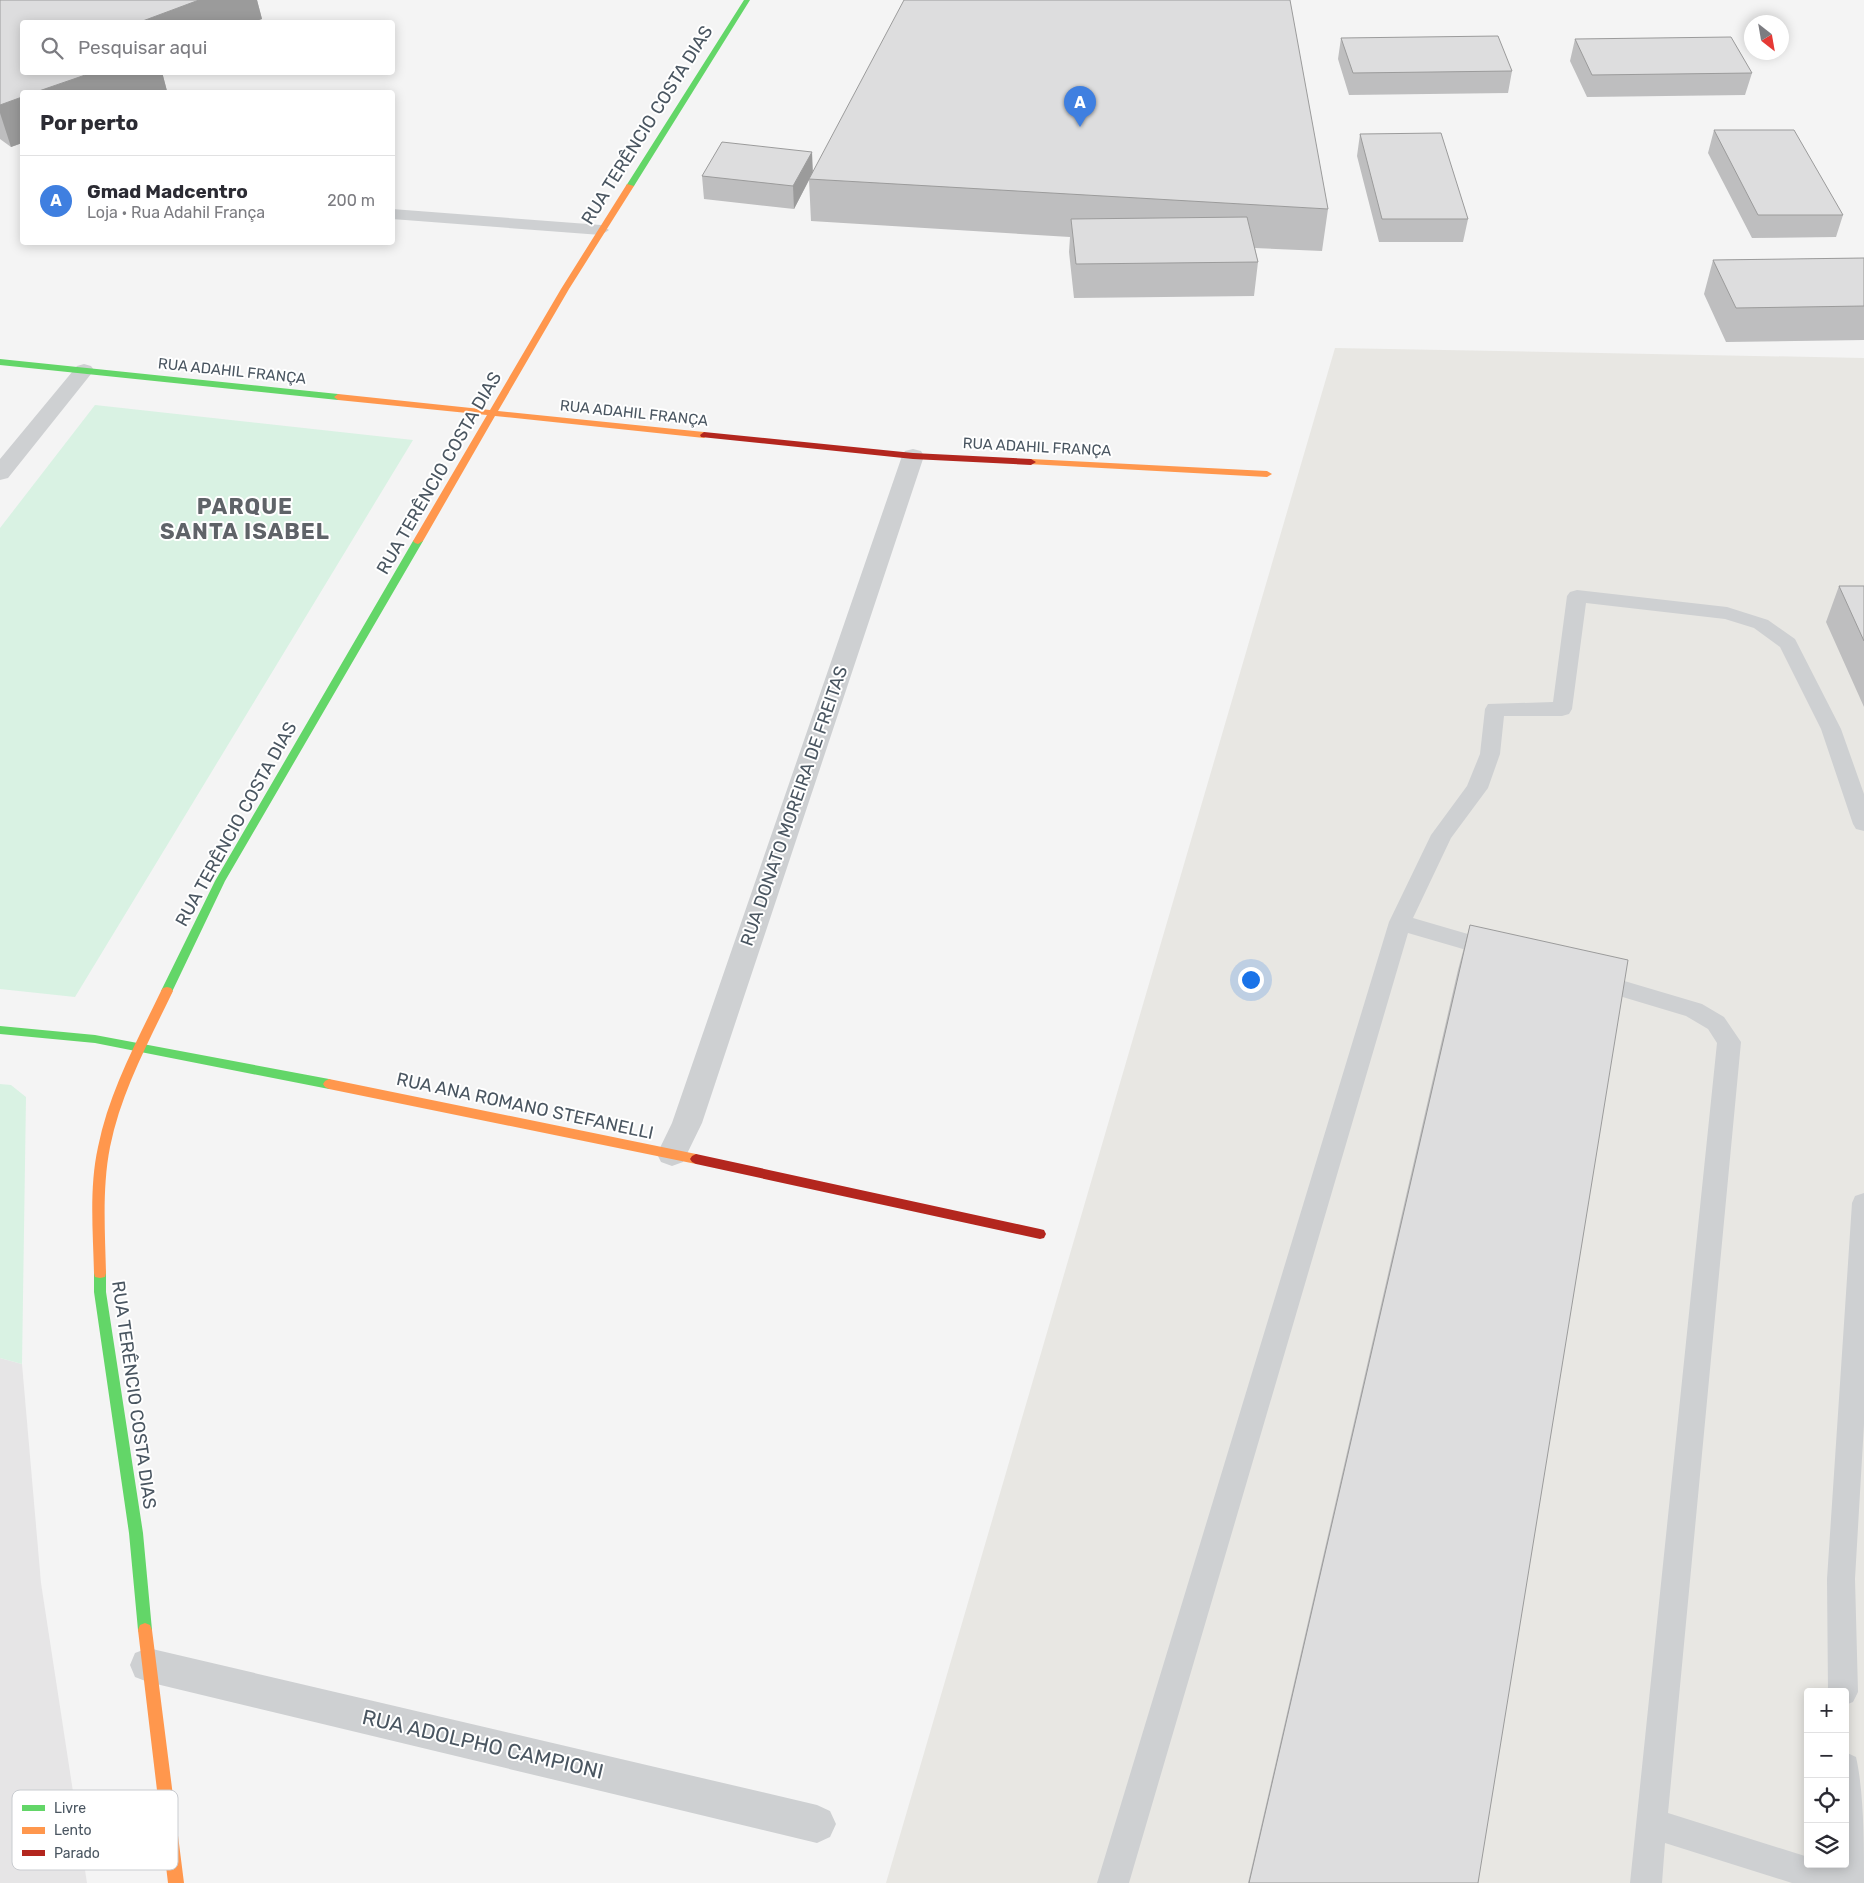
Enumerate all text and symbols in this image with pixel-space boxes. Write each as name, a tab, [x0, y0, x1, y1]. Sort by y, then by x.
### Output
north arrow	[1744, 15, 1789, 60]
search box	[20, 20, 395, 75]
street label: RUA TERÊNCIO COSTA DIAS	[577, 21, 717, 229]
icon: search	[38, 34, 66, 62]
text: Pesquisar aqui	[78, 36, 207, 59]
pin: A	[1064, 86, 1096, 127]
text: Por perto	[40, 110, 138, 135]
text: Gmad Madcentro	[87, 180, 248, 203]
text: A	[50, 191, 62, 210]
text: 200 m	[327, 191, 375, 210]
text: Loja · Rua Adahil França	[87, 203, 265, 222]
street label: RUA ADAHIL FRANÇA	[157, 354, 307, 388]
street label: RUA TERÊNCIO COSTA DIAS	[372, 368, 506, 578]
street label: RUA ADAHIL FRANÇA	[559, 396, 709, 430]
street label: RUA ADAHIL FRANÇA	[962, 434, 1112, 460]
district label: PARQUE SANTA ISABEL	[160, 493, 330, 545]
street label: RUA DONATO MOREIRA DE FREITAS	[736, 663, 852, 949]
street label: RUA TERÊNCIO COSTA DIAS	[171, 718, 301, 930]
your location	[1238, 967, 1264, 993]
street label: RUA ANA ROMANO STEFANELLI	[394, 1068, 656, 1144]
street label: RUA TERÊNCIO COSTA DIAS	[107, 1279, 161, 1511]
map controls	[1804, 1688, 1849, 1868]
button: +	[1804, 1688, 1849, 1733]
street label: RUA ADOLPHO CAMPIONI	[360, 1704, 606, 1784]
button: −	[1804, 1733, 1849, 1778]
button: locate	[1804, 1778, 1849, 1823]
legend	[12, 1790, 178, 1870]
text: Livre	[54, 1800, 86, 1817]
text: Lento	[54, 1822, 91, 1839]
button: layers	[1804, 1823, 1849, 1868]
text: Parado	[54, 1845, 100, 1862]

